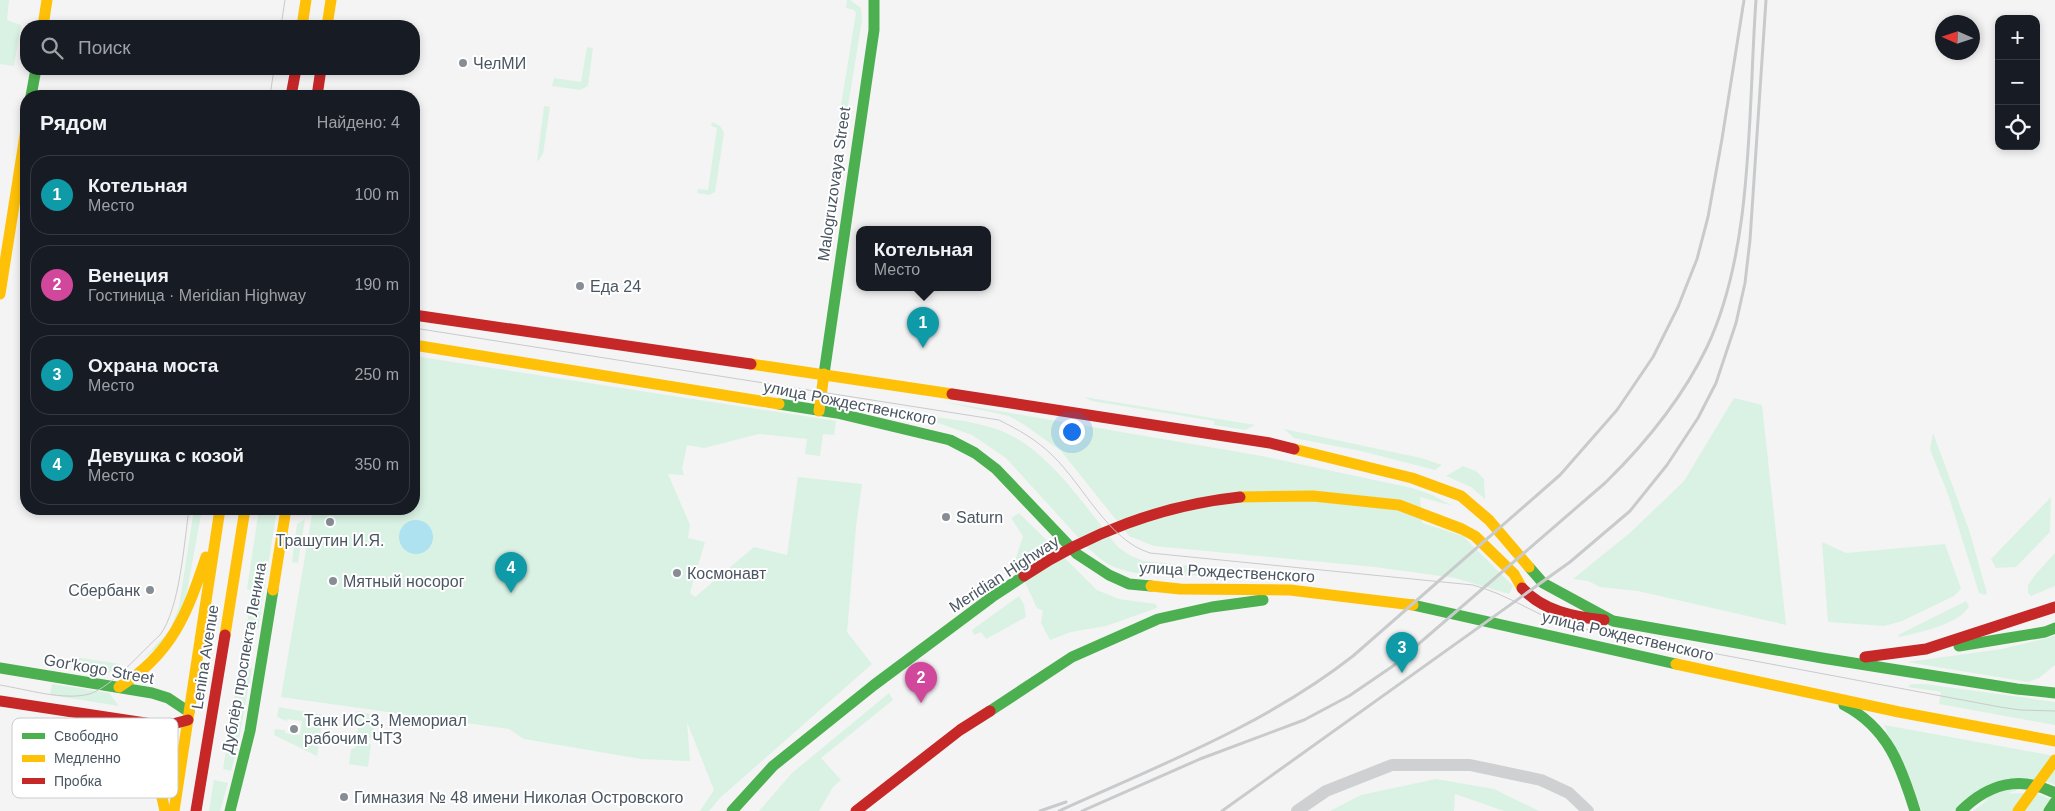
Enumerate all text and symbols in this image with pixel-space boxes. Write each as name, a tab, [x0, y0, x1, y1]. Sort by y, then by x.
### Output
north arrow	[1935, 15, 1980, 60]
map controls	[1995, 15, 2040, 150]
button: +	[1995, 15, 2040, 60]
search box	[20, 20, 420, 75]
icon: search	[38, 34, 66, 62]
text: Поиск	[78, 37, 131, 58]
place label: ЧелМИ	[473, 55, 526, 72]
marker: ЧелМИ	[457, 57, 469, 69]
button: −	[1995, 60, 2040, 105]
street label: Malogruzovaya Street	[815, 105, 853, 262]
button: locate	[1995, 105, 2040, 150]
text: Рядом	[40, 111, 107, 134]
text: Найдено: 4	[317, 114, 400, 131]
text: Котельная	[88, 175, 187, 196]
text: 1	[53, 186, 61, 203]
text: 100 m	[355, 186, 399, 203]
text: Место	[88, 197, 134, 214]
popup	[856, 226, 991, 291]
text: Котельная	[874, 239, 973, 260]
text: Место	[874, 261, 920, 278]
text: Венеция	[88, 265, 169, 286]
text: 2	[53, 276, 61, 293]
text: 190 m	[355, 276, 399, 293]
place label: Еда 24	[590, 278, 641, 295]
marker: Еда 24	[574, 280, 586, 292]
text: Гостиница · Meridian Highway	[88, 287, 306, 304]
pin: 1	[907, 307, 939, 348]
text: Охрана моста	[88, 355, 218, 376]
text: 3	[53, 366, 61, 383]
text: 250 m	[355, 366, 399, 383]
text: Место	[88, 377, 134, 394]
street label: улица Рождественского	[762, 378, 938, 428]
your location	[1059, 419, 1085, 445]
text: Девушка с козой	[88, 445, 244, 466]
text: 4	[53, 456, 61, 473]
text: 350 m	[355, 456, 399, 473]
text: Место	[88, 467, 134, 484]
place label: Saturn	[956, 509, 1003, 526]
marker: Saturn	[940, 511, 952, 523]
marker: Трашутин И.Я.	[324, 516, 336, 528]
place label: Трашутин И.Я.	[276, 532, 385, 549]
street label: Meridian Highway	[946, 532, 1062, 616]
pin: 4	[495, 552, 527, 593]
street label: улица Рождественского	[1139, 559, 1315, 585]
street label: Дублёр проспекта Ленина	[219, 561, 269, 755]
place label: Космонавт	[687, 565, 767, 582]
marker: Космонавт	[671, 567, 683, 579]
place label: Мятный носорог	[343, 573, 465, 590]
marker: Мятный носорог	[327, 575, 339, 587]
place label: Сбербанк	[68, 582, 141, 599]
marker: Сбербанк	[144, 584, 156, 596]
street label: Lenina Avenue	[188, 603, 222, 710]
street label: улица Рождественского	[1540, 608, 1716, 664]
pin: 3	[1386, 632, 1418, 673]
street label: Gor'kogo Street	[43, 651, 156, 687]
pin: 2	[905, 662, 937, 703]
place label: Танк ИС-3, Мемориал рабочим ЧТЗ	[304, 712, 467, 747]
legend	[12, 718, 178, 798]
marker: Танк ИС-3, Мемориал рабочим ЧТЗ	[288, 723, 300, 735]
text: Свободно	[54, 728, 119, 744]
text: Медленно	[54, 750, 121, 766]
text: Пробка	[54, 773, 102, 789]
place label: Гимназия № 48 имени Николая Островского	[354, 789, 684, 806]
marker: Гимназия № 48 имени Николая Островского	[338, 791, 350, 803]

